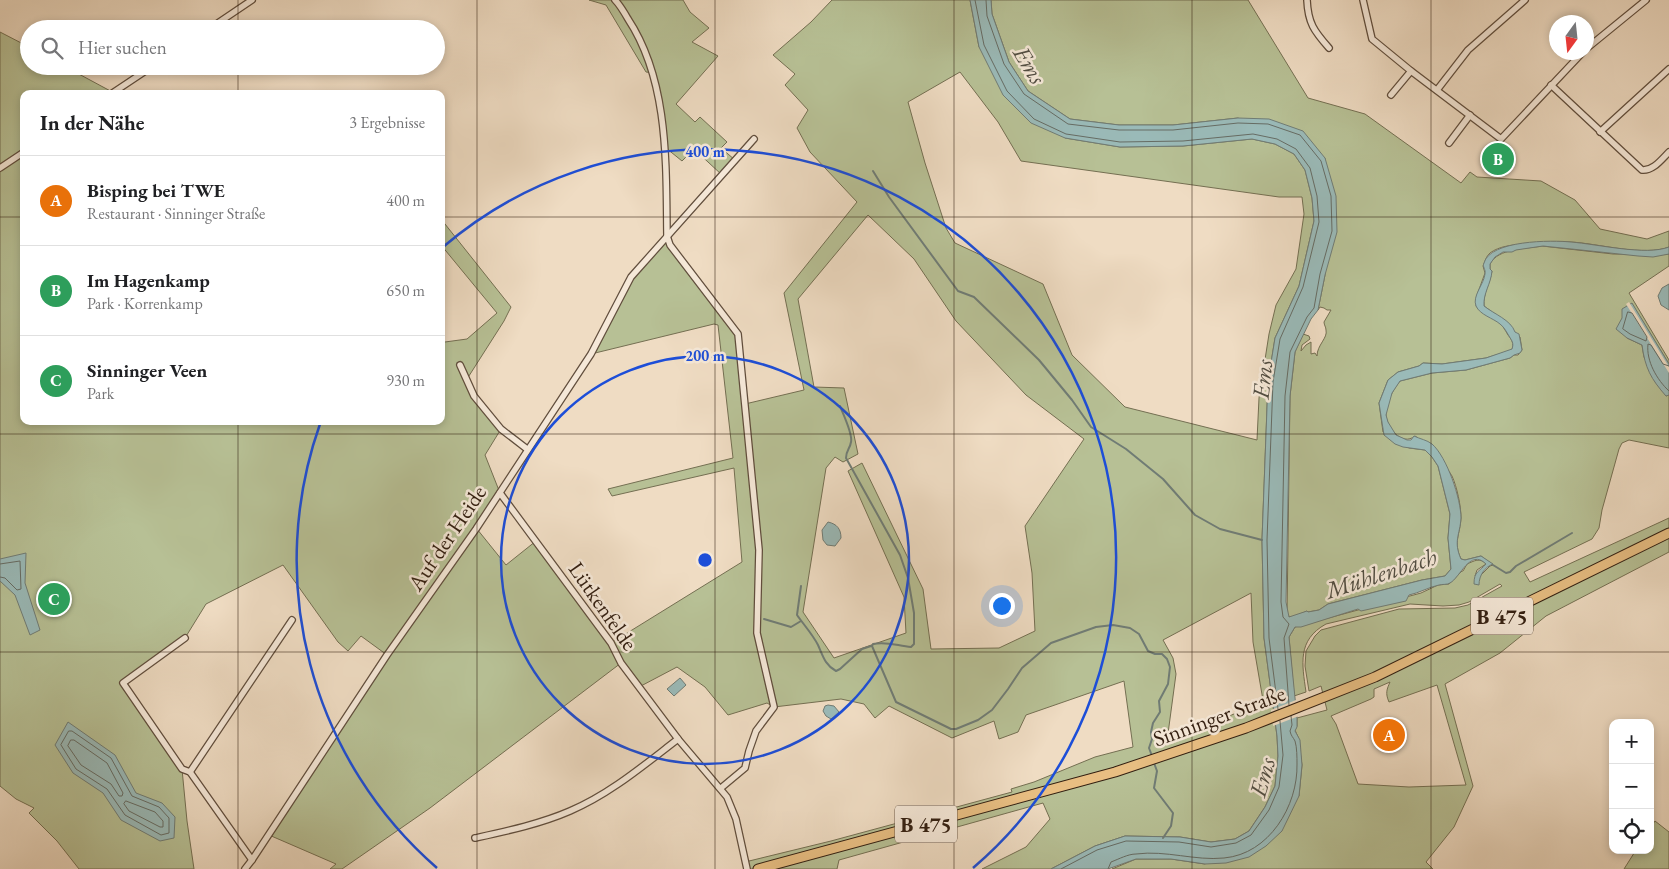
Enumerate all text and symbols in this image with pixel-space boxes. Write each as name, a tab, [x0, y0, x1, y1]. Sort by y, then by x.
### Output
north arrow	[1549, 15, 1594, 60]
search box	[20, 20, 445, 75]
icon: search	[38, 34, 66, 62]
text: Hier suchen	[78, 35, 167, 60]
water label: Ems	[1006, 39, 1054, 90]
text: In der Nähe	[40, 109, 145, 136]
text: 3 Ergebnisse	[349, 112, 425, 133]
pin: B	[1482, 140, 1514, 178]
text: 400 m	[685, 142, 725, 161]
text: Bisping bei TWE	[87, 178, 225, 203]
text: A	[50, 190, 62, 211]
text: 400 m	[386, 190, 425, 211]
text: Restaurant · Sinninger Straße	[87, 203, 265, 224]
text: Im Hagenkamp	[87, 268, 210, 293]
text: B	[51, 280, 61, 301]
text: 650 m	[386, 280, 425, 301]
text: Park · Korrenkamp	[87, 293, 203, 314]
text: 200 m	[685, 346, 725, 365]
water label: Ems	[1244, 357, 1280, 401]
text: Sinninger Veen	[87, 358, 207, 383]
text: C	[50, 370, 62, 391]
text: 930 m	[386, 370, 425, 391]
text: Park	[87, 383, 114, 404]
street label: Auf der Heide	[401, 479, 493, 597]
water label: Mühlenbach	[1319, 540, 1441, 606]
centre of rings	[696, 551, 714, 569]
street label: Lütkenfelde	[562, 556, 644, 656]
pin: C	[38, 580, 70, 618]
your location	[989, 593, 1015, 619]
road number: B 475	[1471, 598, 1533, 634]
street label: Sinninger Straße	[1149, 679, 1290, 753]
pin: A	[1373, 716, 1405, 754]
map controls	[1609, 719, 1654, 854]
button: +	[1609, 719, 1654, 764]
water label: Ems	[1241, 753, 1282, 801]
button: −	[1609, 764, 1654, 809]
road number: B 475	[895, 806, 957, 842]
button: locate	[1609, 809, 1654, 854]

